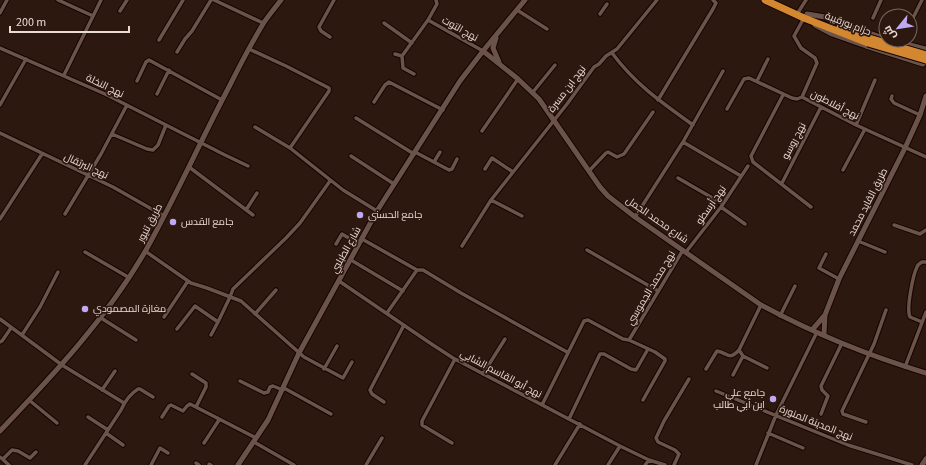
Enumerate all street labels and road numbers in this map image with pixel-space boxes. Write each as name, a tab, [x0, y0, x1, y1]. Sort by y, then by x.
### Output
street label: حزام بورقيبة	[823, 9, 873, 39]
street label: نهج التوت	[439, 13, 481, 45]
street label: نهج ابن مسرة	[545, 63, 589, 115]
street label: نهج النخلة	[84, 71, 126, 101]
street label: نهج أفلاطون	[808, 87, 862, 123]
street label: نهج روسو	[779, 120, 809, 162]
street label: نهج البرتقال	[61, 150, 111, 182]
street label: طريق القايد محمد	[845, 166, 891, 238]
street label: نهج أرسطو	[693, 183, 729, 227]
street label: شارع محمد الجمل	[623, 193, 691, 247]
street label: طريق تنيور	[134, 201, 166, 246]
street label: شارع الطبلبي	[327, 224, 365, 276]
street label: نهج محمد الجموسي	[623, 248, 679, 328]
street label: نهج أبو القاسم الشابي	[458, 346, 544, 402]
street label: نهج المدينة المنورة	[777, 402, 855, 444]

